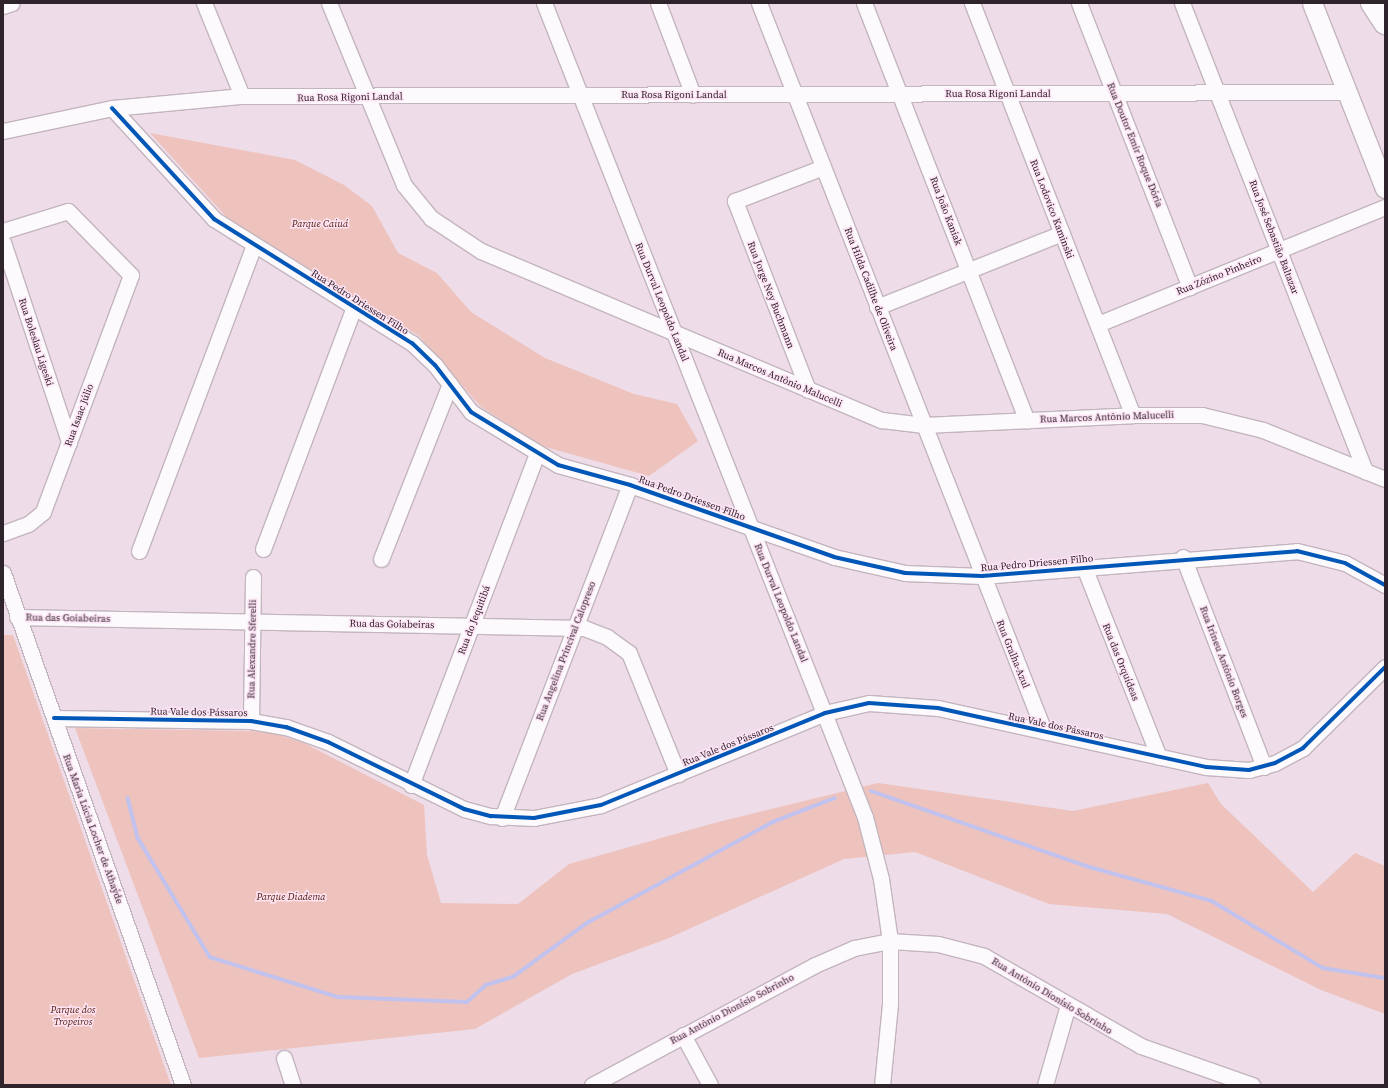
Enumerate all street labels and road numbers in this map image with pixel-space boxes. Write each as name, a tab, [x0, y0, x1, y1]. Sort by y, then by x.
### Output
street label: Rua Doutor Emir Roque Dória	[1104, 81, 1166, 209]
street label: Rua Rosa Rigoni Landal	[945, 88, 1051, 100]
street label: Rua Rosa Rigoni Landal	[621, 89, 727, 101]
street label: Rua Rosa Rigoni Landal	[297, 90, 403, 104]
street label: Rua Lodovico Kaminski	[1028, 158, 1076, 260]
street label: Rua João Kaniak	[927, 175, 965, 247]
street label: Rua José Sebastião Baltazar	[1247, 178, 1301, 296]
street label: Rua Hilda Cadilhe de Oliveira	[842, 226, 900, 352]
street label: Rua Jorge Ney Buchmann	[745, 240, 797, 350]
street label: Rua Durval Leopoldo Landal	[633, 241, 691, 363]
street label: Rua Zózino Pinheiro	[1175, 252, 1263, 298]
street label: Rua Pedro Driessen Filho	[309, 267, 411, 337]
street label: Rua Boleslau Ligeski	[16, 297, 56, 387]
street label: Rua Marcos Antônio Malucelli	[716, 346, 844, 410]
street label: Rua Isaac Júlio	[62, 382, 96, 448]
street label: Rua Marcos Antônio Malucelli	[1040, 409, 1174, 425]
street label: Rua Pedro Driessen Filho	[637, 473, 747, 523]
street label: Rua Durval Leopoldo Landal	[752, 542, 810, 664]
street label: Rua Pedro Driessen Filho	[980, 552, 1094, 574]
street label: Rua Angelina Princival Calopreso	[534, 579, 598, 723]
street label: Rua do Jequitibá	[455, 584, 493, 656]
street label: Rua Alexandre Sferelli	[245, 599, 259, 699]
street label: Rua Irineu Antônio Borges	[1197, 605, 1251, 719]
street label: Rua das Goiabeiras	[26, 611, 110, 625]
street label: Rua das Goiabeiras	[350, 617, 434, 631]
street label: Rua Gralha-Azul	[994, 618, 1032, 690]
street label: Rua das Orquídeas	[1100, 621, 1142, 703]
street label: Rua Vale dos Pássaros	[150, 705, 248, 719]
street label: Rua Vale dos Pássaros	[1007, 710, 1105, 742]
street label: Rua Vale dos Pássaros	[681, 721, 775, 769]
street label: Rua Maria Lúcia Locher de Athaýde	[60, 753, 126, 905]
street label: Rua Antônio Dionísio Sobrinho	[989, 955, 1115, 1037]
street label: Rua Antônio Dionísio Sobrinho	[668, 971, 796, 1047]

